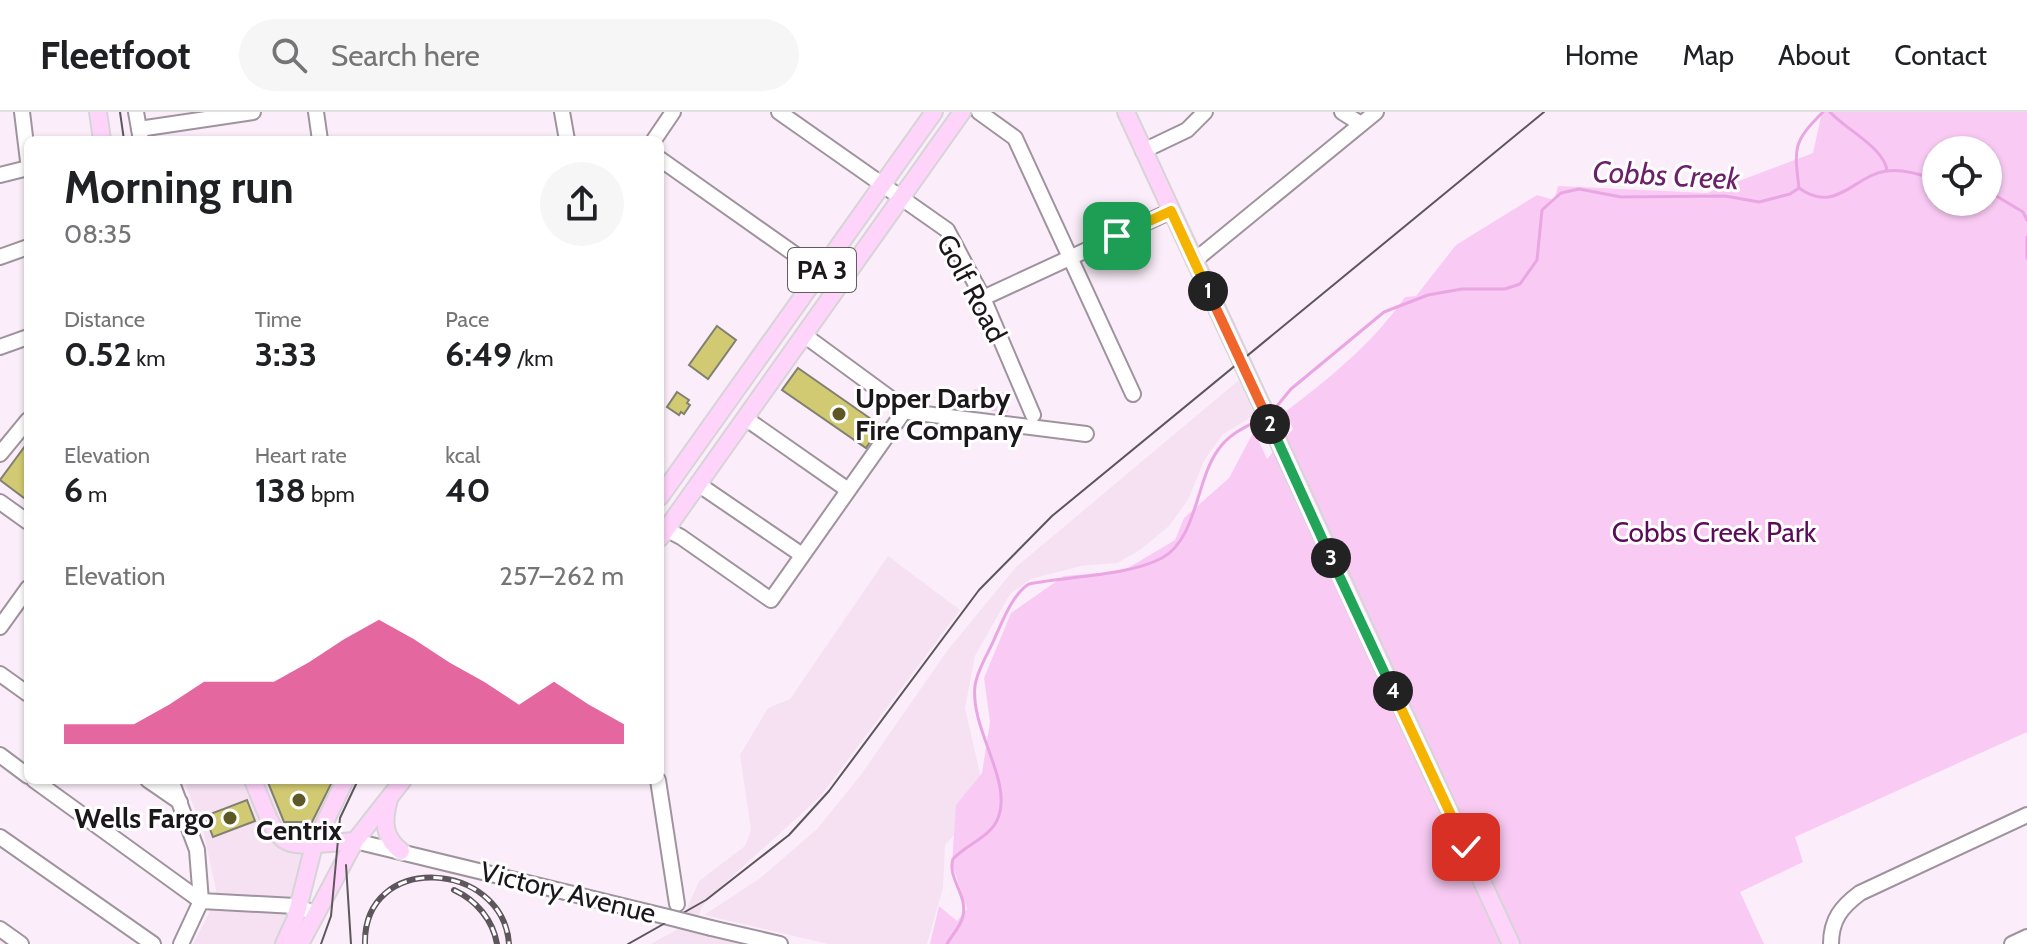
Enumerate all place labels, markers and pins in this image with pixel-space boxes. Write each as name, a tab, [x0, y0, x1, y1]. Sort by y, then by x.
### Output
pin	[1083, 202, 1151, 270]
pin: 1	[1188, 271, 1228, 311]
place label: Upper Darby Fire Company	[855, 381, 1023, 447]
pin: 2	[1250, 404, 1290, 444]
marker: Upper Darby Fire Company	[830, 405, 848, 423]
pin: 3	[1311, 538, 1351, 578]
pin: 4	[1373, 671, 1413, 711]
marker: Centrix	[290, 791, 308, 809]
place label: Wells Fargo	[74, 801, 214, 835]
marker: Wells Fargo	[221, 809, 239, 827]
place label: Centrix	[256, 813, 342, 847]
pin	[1432, 813, 1500, 881]

